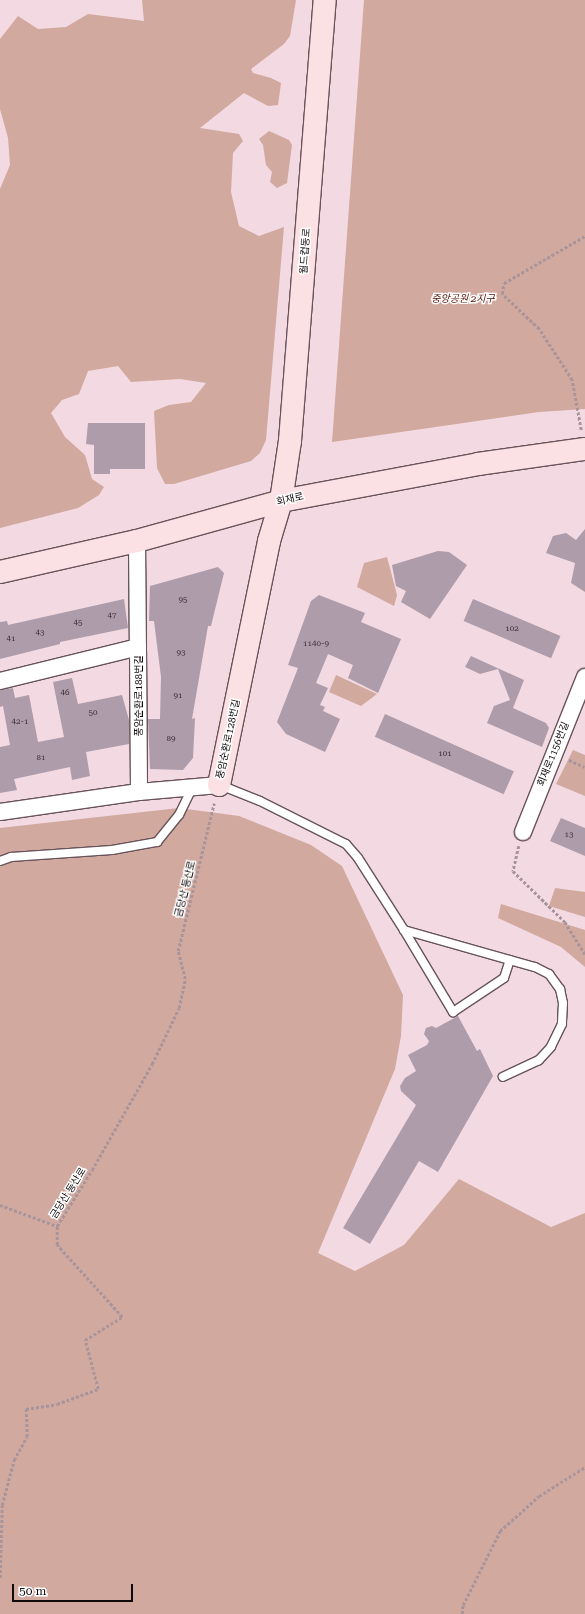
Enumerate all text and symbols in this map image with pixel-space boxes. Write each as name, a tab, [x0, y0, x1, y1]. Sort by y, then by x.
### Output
street label: 월드컵동로	[297, 228, 313, 274]
park label: 중앙공원 2지구	[431, 293, 495, 305]
street label: 회재로	[275, 490, 305, 508]
house number: 95	[179, 595, 187, 605]
house number: 47	[108, 611, 116, 621]
house number: 45	[74, 618, 82, 628]
house number: 102	[505, 624, 519, 634]
house number: 43	[36, 628, 44, 638]
house number: 41	[7, 634, 15, 644]
house number: 1140-9	[303, 639, 329, 649]
house number: 93	[177, 648, 185, 658]
street label: 풍암순환로188번길	[133, 655, 145, 737]
house number: 46	[61, 688, 69, 698]
house number: 91	[174, 691, 182, 701]
street label: 풍암순환로128번길	[214, 698, 242, 780]
house number: 50	[89, 708, 97, 718]
house number: 42-1	[12, 717, 28, 727]
street label: 회재로1156번길	[535, 720, 571, 788]
house number: 89	[167, 734, 175, 744]
house number: 101	[438, 749, 452, 759]
house number: 81	[37, 753, 45, 763]
house number: 13	[565, 830, 573, 840]
street label: 금당산 등산로	[172, 860, 198, 918]
street label: 금당산 등산로	[48, 1165, 88, 1221]
scale bar	[14, 1576, 135, 1602]
text: 50 m	[19, 1584, 46, 1598]

